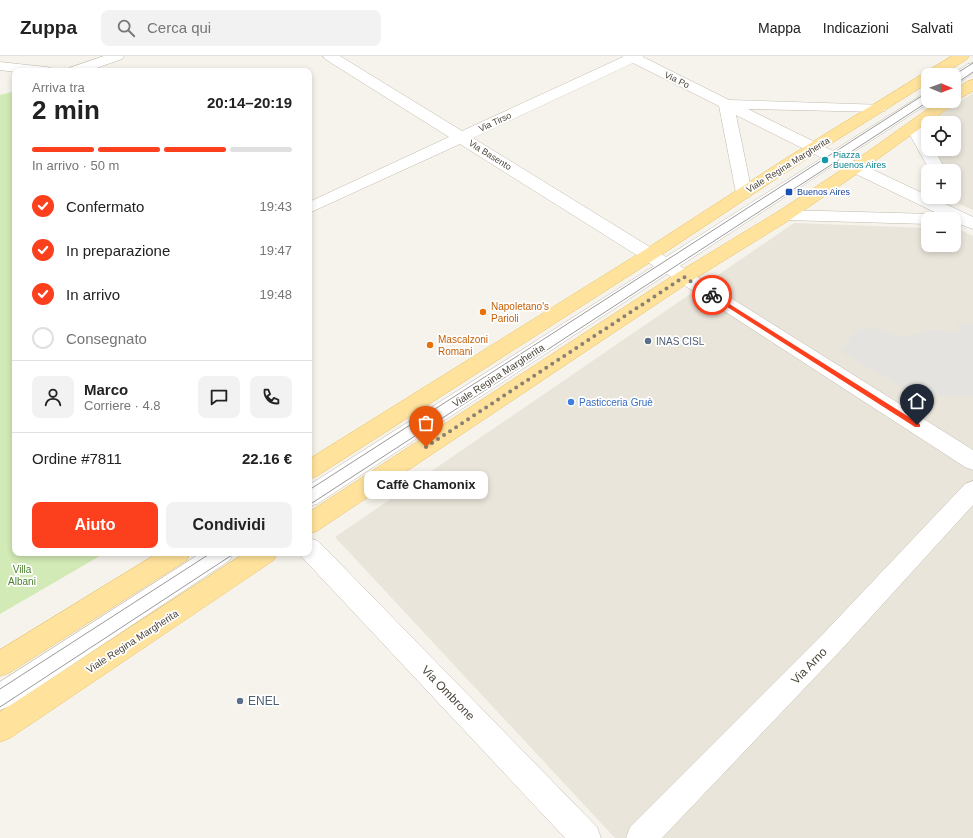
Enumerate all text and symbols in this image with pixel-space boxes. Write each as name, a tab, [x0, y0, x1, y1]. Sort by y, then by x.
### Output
search box	[101, 10, 381, 46]
text: Zuppa	[20, 17, 77, 38]
icon: search	[115, 17, 137, 39]
text: Cerca qui	[147, 19, 211, 36]
text: Mappa	[758, 20, 801, 36]
text: Indicazioni	[823, 20, 889, 36]
text: Salvati	[911, 20, 953, 36]
north arrow	[921, 68, 961, 108]
map controls	[921, 68, 961, 252]
street label: Via Po	[663, 70, 691, 90]
text: Arriva tra	[32, 80, 85, 95]
text: 20:14–20:19	[207, 94, 292, 111]
text: 2 min	[32, 95, 100, 125]
street label: Via Tirso	[477, 110, 513, 134]
button: locate	[921, 116, 961, 156]
street label: Viale Regina Margherita	[744, 135, 832, 195]
street label: Via Basento	[467, 138, 513, 172]
place label: Piazza Buenos Aires	[833, 150, 887, 170]
marker: Piazza Buenos Aires	[820, 155, 830, 165]
text: In arrivo · 50 m	[32, 158, 119, 173]
button: +	[921, 164, 961, 204]
marker: Buenos Aires	[784, 187, 794, 197]
place label: Buenos Aires	[797, 187, 851, 197]
icon: check	[32, 195, 54, 217]
text: Confermato	[66, 198, 144, 215]
text: 19:43	[259, 199, 292, 214]
button: −	[921, 212, 961, 252]
icon: check	[32, 239, 54, 261]
text: In preparazione	[66, 242, 170, 259]
text: 19:47	[259, 243, 292, 258]
courier	[692, 275, 732, 315]
icon: check	[32, 283, 54, 305]
icon: bike	[701, 284, 723, 306]
text: In arrivo	[66, 286, 120, 303]
text: 19:48	[259, 287, 292, 302]
place label: Napoletano's Parioli	[491, 301, 549, 324]
marker: Napoletano's Parioli	[478, 307, 488, 317]
text: Consegnato	[66, 330, 147, 347]
place label: Mascalzoni Romani	[438, 334, 488, 357]
marker: INAS CISL	[643, 336, 653, 346]
place label: INAS CISL	[656, 336, 705, 347]
marker: Mascalzoni Romani	[425, 340, 435, 350]
street label: Viale Regina Margherita	[450, 341, 547, 409]
button: person	[32, 376, 74, 418]
button: chat	[198, 376, 240, 418]
button: phone	[250, 376, 292, 418]
text: Marco	[84, 381, 128, 398]
pin	[900, 384, 934, 425]
icon: home	[906, 390, 928, 412]
marker: Pasticceria Gruè	[566, 397, 576, 407]
place label: Pasticceria Gruè	[579, 397, 653, 408]
text: Corriere · 4.8	[84, 398, 161, 413]
pin	[409, 406, 443, 447]
icon: bag	[415, 412, 437, 434]
text: Ordine #7811	[32, 450, 122, 467]
text: 22.16 €	[242, 450, 292, 467]
callout: Caffè Chamonix	[364, 471, 488, 499]
text: Caffè Chamonix	[377, 477, 475, 492]
button: Aiuto	[32, 502, 158, 548]
button: Condividi	[166, 502, 292, 548]
park label: Villa Albani	[8, 564, 36, 587]
street label: Viale Regina Margherita	[84, 607, 181, 675]
street label: Via Arno	[788, 645, 830, 687]
street label: Via Ombrone	[418, 663, 478, 723]
place label: ENEL	[248, 694, 280, 708]
marker: ENEL	[235, 696, 245, 706]

